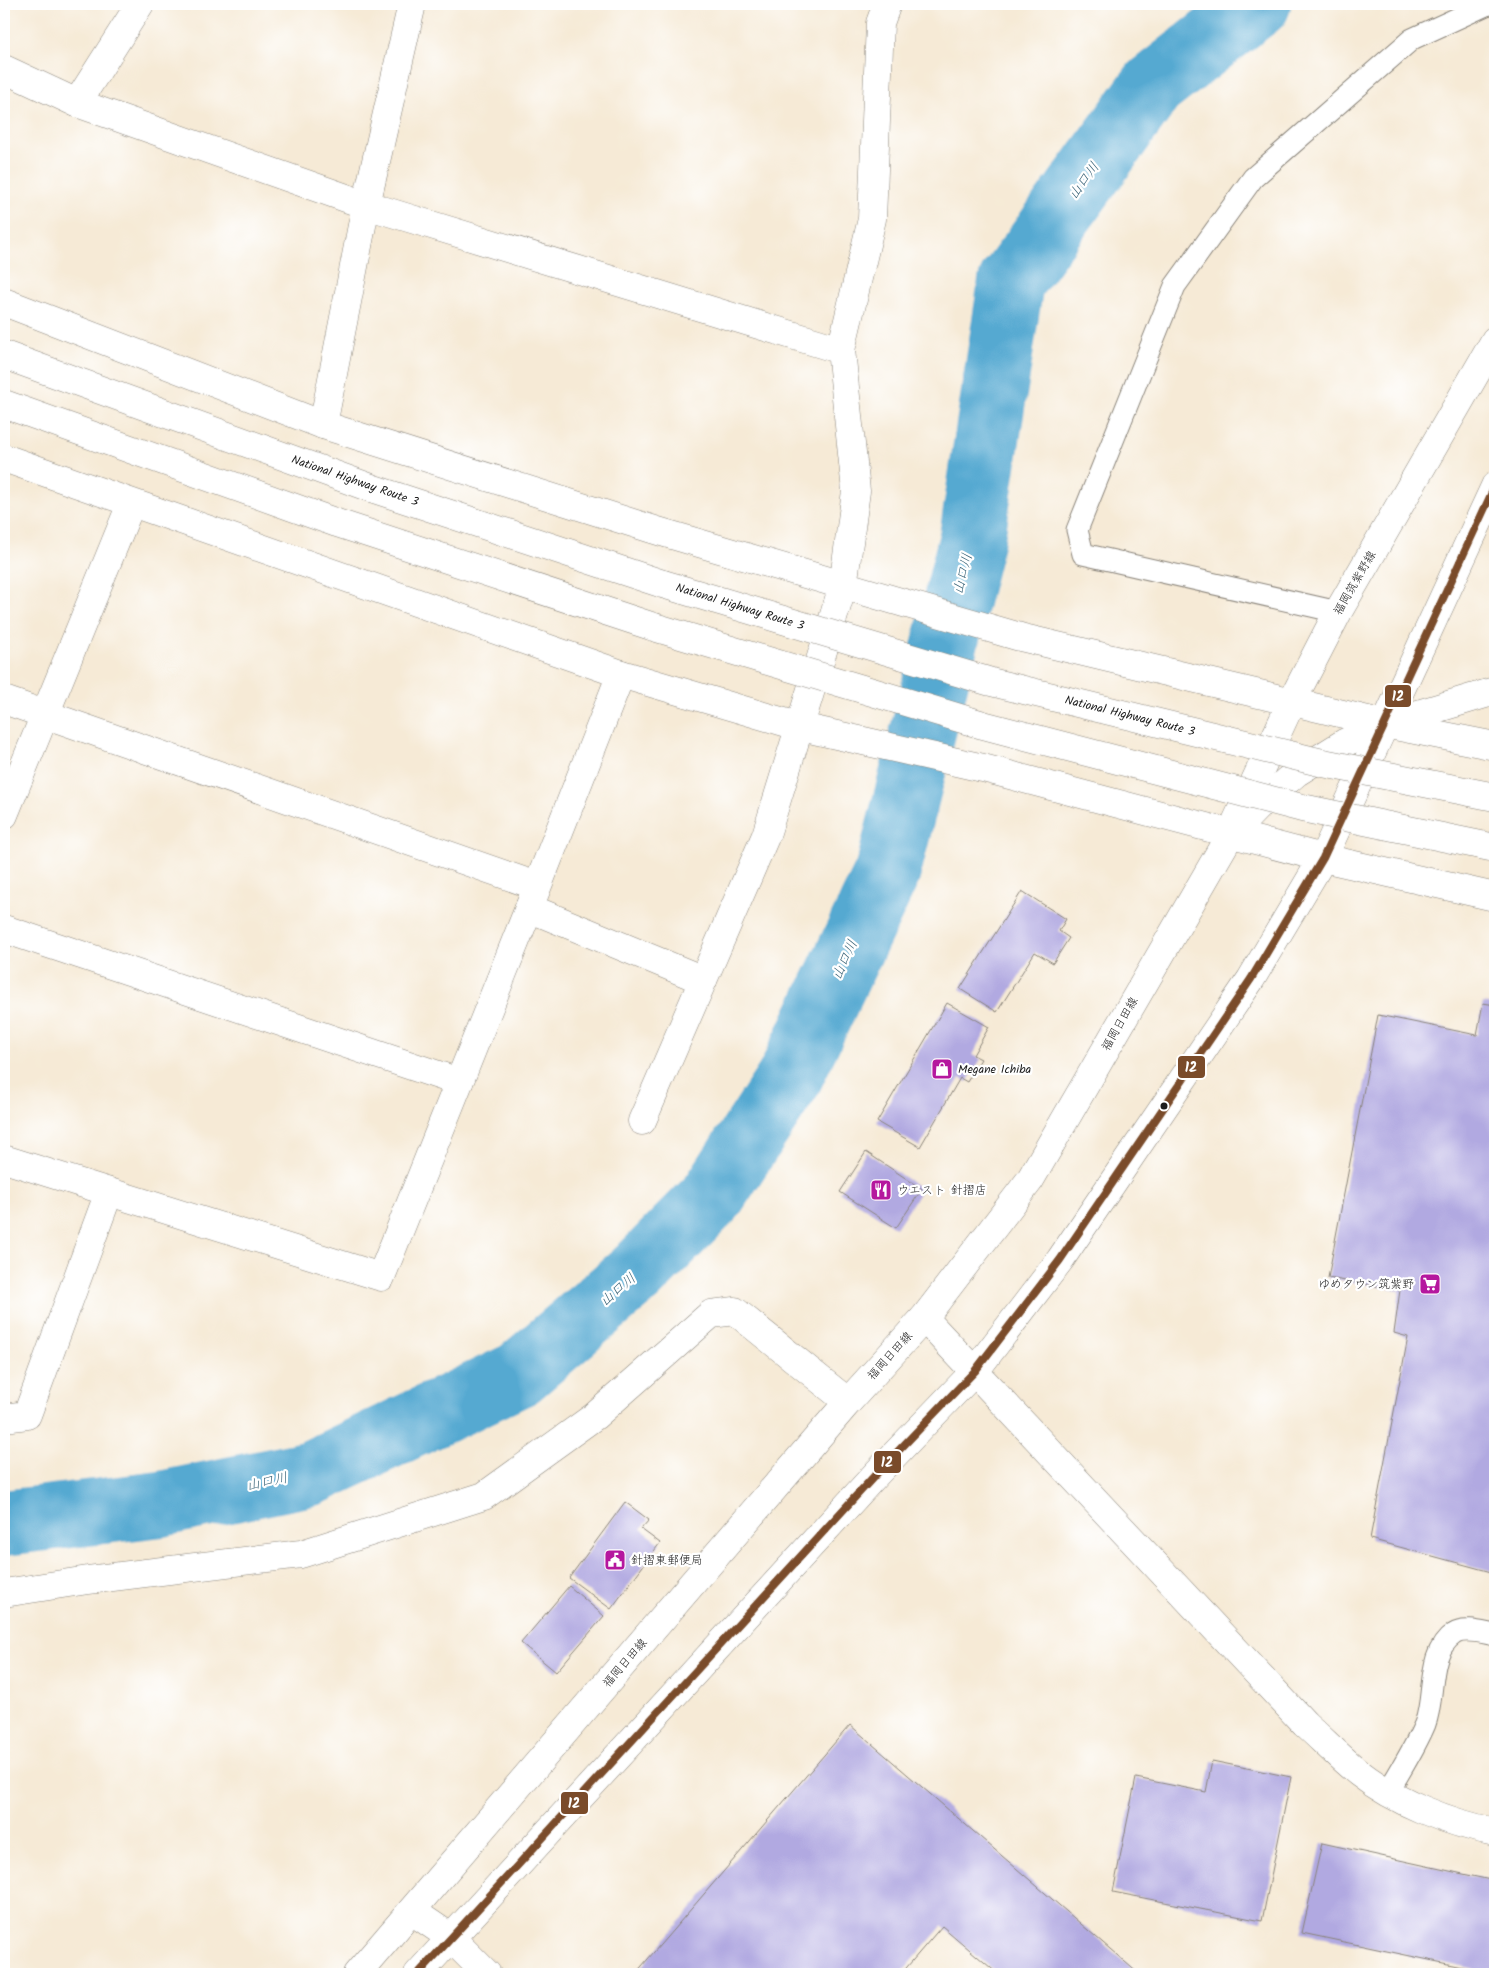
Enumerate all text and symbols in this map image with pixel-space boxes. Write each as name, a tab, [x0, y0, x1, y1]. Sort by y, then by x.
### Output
water label: 山口川	[1063, 158, 1105, 204]
street label: National Highway Route 3	[289, 450, 421, 512]
street label: 福岡筑紫野線	[1329, 547, 1381, 619]
water label: 山口川	[947, 551, 979, 597]
street label: National Highway Route 3	[673, 578, 807, 636]
line badge: 12	[1384, 684, 1412, 708]
text: 12	[1392, 686, 1404, 708]
street label: National Highway Route 3	[1063, 691, 1197, 741]
water label: 山口川	[826, 936, 864, 984]
street label: 福岡日田線	[1097, 993, 1143, 1055]
line badge: 12	[1177, 1055, 1206, 1079]
shop icon: Megane Ichiba	[930, 1057, 954, 1081]
text: 12	[1185, 1057, 1197, 1079]
place label: Megane Ichiba	[958, 1060, 1031, 1079]
unlabelled marker	[1159, 1101, 1169, 1111]
restaurant icon: ウエスト 針摺店	[869, 1178, 893, 1202]
place label: ウエスト 針摺店	[897, 1181, 987, 1200]
water label: 山口川	[595, 1268, 641, 1312]
supermarket icon: ゆめタウン筑紫野	[1418, 1272, 1442, 1296]
place label: ゆめタウン筑紫野	[1318, 1275, 1414, 1294]
street label: 福岡日田線	[863, 1327, 917, 1385]
line badge: 12	[873, 1450, 902, 1474]
text: 12	[881, 1452, 893, 1474]
water label: 山口川	[244, 1467, 290, 1497]
public building icon: 針摺東郵便局	[603, 1548, 627, 1572]
place label: 針摺東郵便局	[631, 1551, 703, 1570]
street label: 福岡日田線	[598, 1634, 652, 1692]
line badge: 12	[560, 1791, 589, 1815]
text: 12	[568, 1793, 580, 1815]

